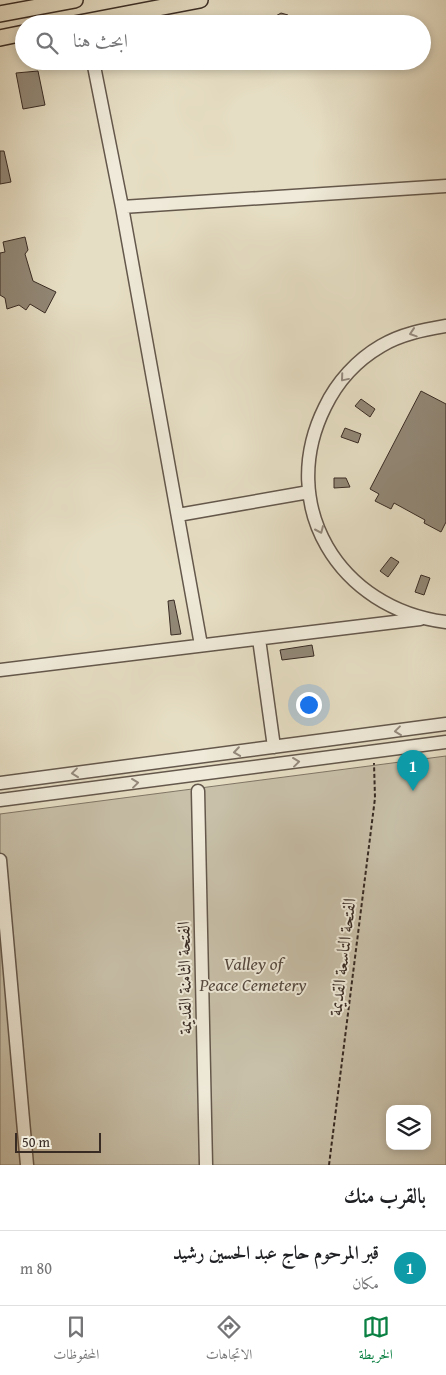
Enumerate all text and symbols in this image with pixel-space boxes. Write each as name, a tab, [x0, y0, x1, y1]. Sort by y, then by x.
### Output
search box	[15, 15, 431, 70]
text: ابحث هنا	[73, 26, 128, 54]
icon: search	[33, 29, 61, 57]
one-way arrow	[409, 327, 417, 337]
one-way arrow	[342, 372, 350, 381]
one-way arrow	[313, 525, 324, 534]
your location	[296, 692, 322, 718]
one-way arrow	[393, 725, 401, 736]
one-way arrow	[232, 746, 240, 757]
pin: 1	[397, 750, 429, 791]
one-way arrow	[293, 757, 301, 768]
one-way arrow	[71, 767, 79, 778]
one-way arrow	[131, 778, 139, 789]
street label: الفتحة التاسعة القديمة	[321, 896, 363, 1018]
street label: الفتحة الثامنة القديمة	[170, 921, 198, 1035]
park label: Valley of Peace Cemetery	[199, 950, 307, 998]
map controls	[386, 1105, 431, 1150]
button: layers	[386, 1105, 431, 1150]
scale bar	[15, 1130, 101, 1153]
text: 50 m	[22, 1132, 50, 1152]
text: بالقرب منك	[344, 1180, 426, 1211]
text: قبر المرحوم حاج عبد الحسين رشيد	[173, 1238, 379, 1266]
text: 80 m	[20, 1256, 52, 1280]
text: 1	[406, 1256, 414, 1280]
text: مكان	[352, 1271, 379, 1295]
tab: المحفوظات	[53, 1313, 99, 1368]
tab: الاتجاهات	[206, 1313, 252, 1368]
tab: الخريطة	[359, 1313, 393, 1368]

